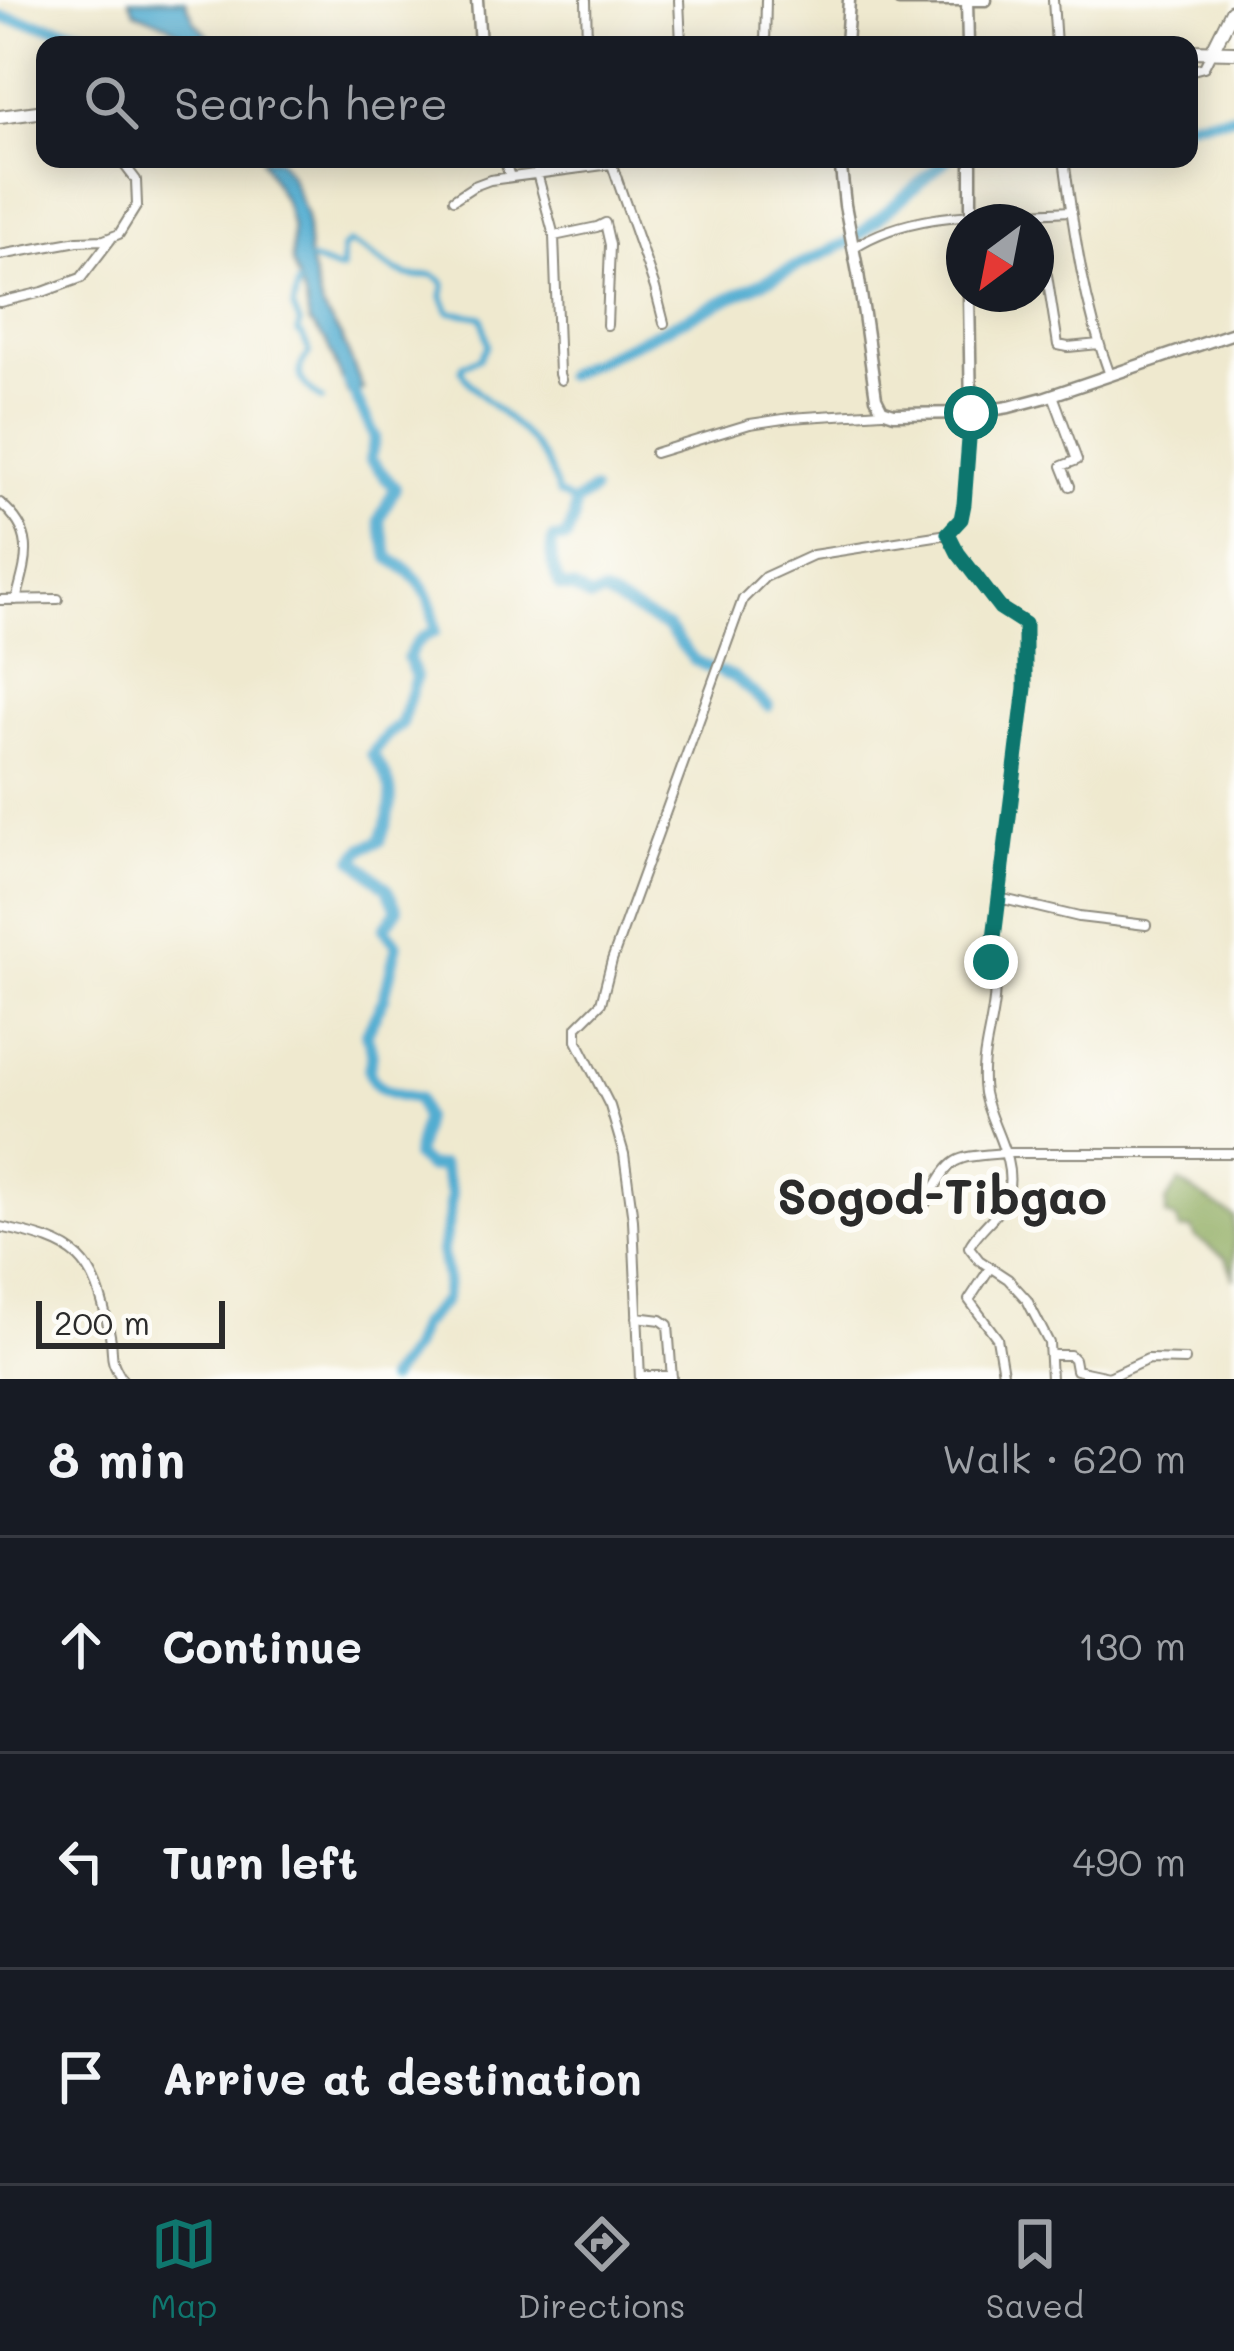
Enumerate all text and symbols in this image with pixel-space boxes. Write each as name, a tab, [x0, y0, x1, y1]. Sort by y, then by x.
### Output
search box	[36, 36, 1198, 168]
icon: search	[78, 69, 144, 135]
text: Search here	[174, 73, 448, 131]
north arrow	[946, 204, 1054, 312]
route start	[944, 386, 998, 440]
route end	[964, 935, 1018, 989]
district label: Sogod-Tibgao	[777, 1164, 1107, 1227]
scale bar	[36, 1295, 225, 1348]
text: 200 m	[54, 1300, 150, 1343]
text: 8 min	[48, 1424, 185, 1491]
text: Walk · 620 m	[942, 1432, 1186, 1483]
icon: ahead	[48, 1612, 114, 1678]
text: Continue	[162, 1616, 362, 1674]
text: 130 m	[1078, 1619, 1186, 1670]
icon: left	[48, 1828, 114, 1894]
text: Turn left	[162, 1832, 358, 1890]
text: 490 m	[1072, 1835, 1186, 1886]
icon: arrive	[48, 2044, 114, 2110]
text: Arrive at destination	[162, 2048, 642, 2106]
tab: Map	[150, 2211, 217, 2326]
tab: Directions	[518, 2211, 685, 2326]
tab: Saved	[986, 2211, 1084, 2326]

